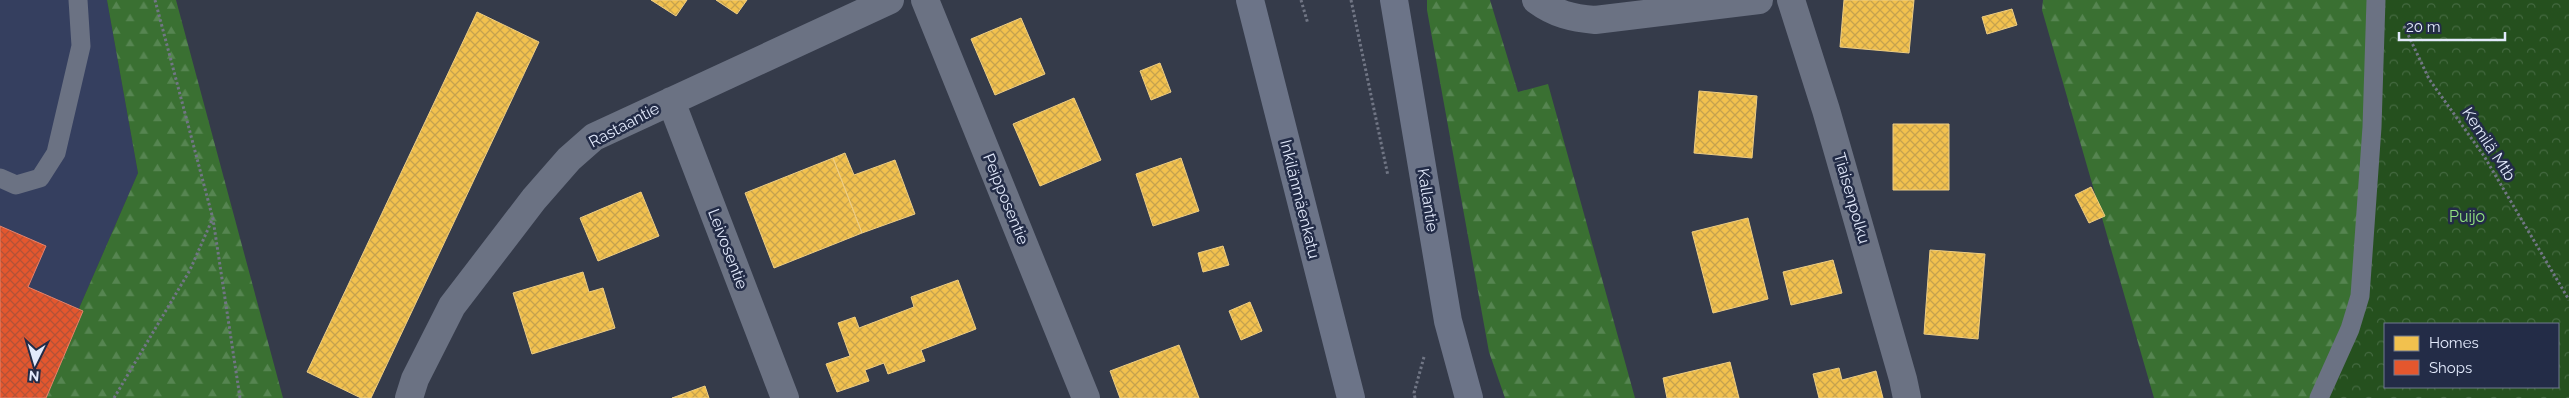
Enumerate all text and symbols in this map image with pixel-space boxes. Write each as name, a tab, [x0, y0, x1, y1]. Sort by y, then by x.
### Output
scale bar	[2399, 10, 2505, 42]
text: 20 m	[2406, 18, 2441, 36]
street label: Rastaantie	[586, 99, 662, 151]
street label: Kemilä Mtb	[2458, 104, 2520, 184]
street label: Inkilänmäenkatu	[1276, 138, 1324, 260]
street label: Tiaisenpolku	[1830, 150, 1874, 246]
street label: Peipposentie	[979, 151, 1033, 247]
street label: Kallantie	[1414, 167, 1442, 233]
street label: Leivosentie	[704, 206, 752, 292]
park label: Puijo	[2449, 207, 2485, 226]
legend	[2384, 323, 2559, 388]
text: Homes	[2429, 334, 2479, 352]
north arrow	[10, 338, 60, 388]
text: Shops	[2429, 359, 2472, 377]
text: N	[28, 368, 40, 384]

